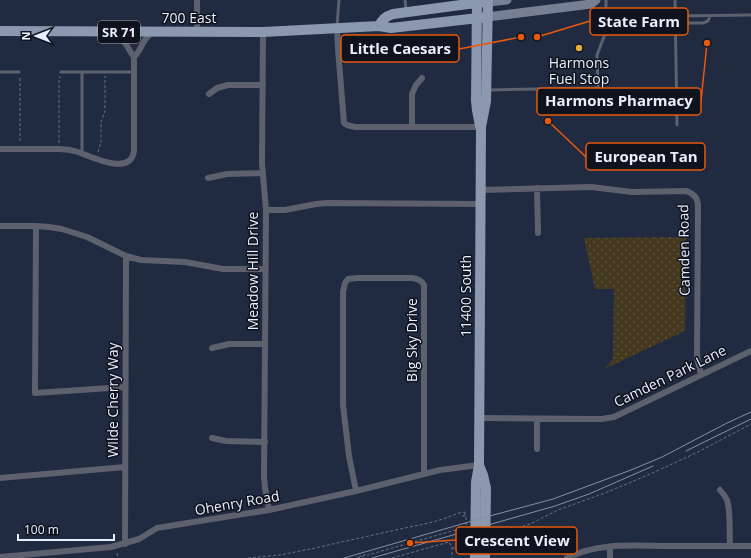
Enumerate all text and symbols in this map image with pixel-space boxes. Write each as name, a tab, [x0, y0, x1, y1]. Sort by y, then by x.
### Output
street label: 700 East	[162, 8, 216, 27]
callout: State Farm	[590, 8, 688, 35]
text: State Farm	[598, 11, 680, 31]
north arrow	[16, 16, 56, 56]
road number: SR 71	[98, 21, 140, 43]
text: N	[18, 32, 33, 40]
callout: Little Caesars	[341, 35, 459, 62]
text: Little Caesars	[349, 38, 451, 58]
marker: Harmons Fuel Stop	[574, 43, 584, 53]
place label: Harmons Fuel Stop	[549, 53, 610, 88]
callout: Harmons Pharmacy	[537, 88, 701, 115]
text: Harmons Pharmacy	[545, 90, 693, 110]
callout: European Tan	[586, 143, 705, 170]
text: European Tan	[594, 146, 698, 166]
street label: Camden Road	[673, 204, 694, 296]
street label: Meadow Hill Drive	[243, 212, 262, 330]
street label: 11400 South	[456, 255, 475, 337]
street label: Big Sky Drive	[402, 298, 421, 382]
street label: Camden Park Lane	[610, 340, 729, 411]
street label: Wilde Cherry Way	[103, 341, 122, 458]
street label: Ohenry Road	[193, 486, 281, 519]
scale bar	[18, 516, 114, 542]
text: 100 m	[24, 521, 59, 538]
callout: Crescent View	[456, 527, 577, 554]
text: Crescent View	[464, 530, 570, 550]

